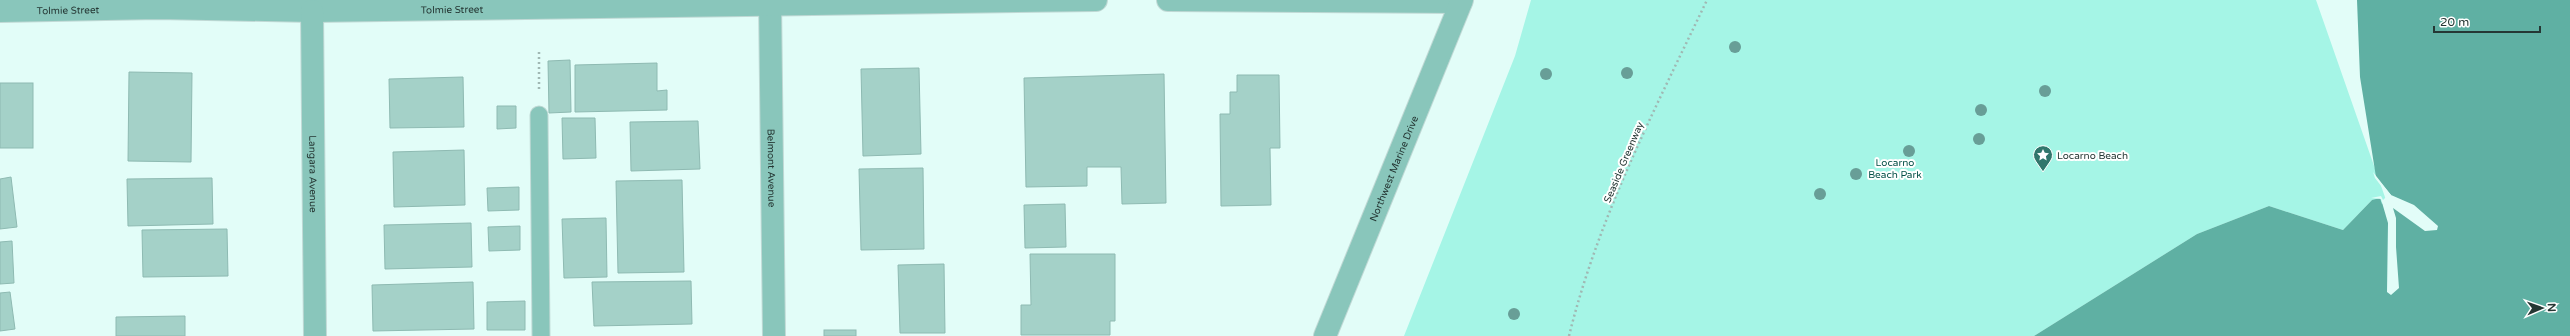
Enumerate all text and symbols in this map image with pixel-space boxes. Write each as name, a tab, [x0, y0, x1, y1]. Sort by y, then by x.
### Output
street label: Tolmie Street	[37, 4, 100, 17]
street label: Tolmie Street	[421, 4, 484, 16]
scale bar	[2434, 8, 2540, 34]
text: 20 m	[2440, 15, 2469, 29]
street label: Northwest Marine Drive	[1367, 114, 1421, 223]
street label: Seaside Greenway	[1601, 120, 1647, 205]
street label: Belmont Avenue	[765, 129, 777, 208]
street label: Langara Avenue	[306, 135, 319, 213]
place icon: Locarno Beach	[2032, 144, 2054, 172]
place label: Locarno Beach	[2057, 150, 2128, 162]
park label: Locarno Beach Park	[1868, 157, 1922, 181]
north arrow	[2522, 288, 2562, 328]
text: N	[2545, 303, 2558, 312]

